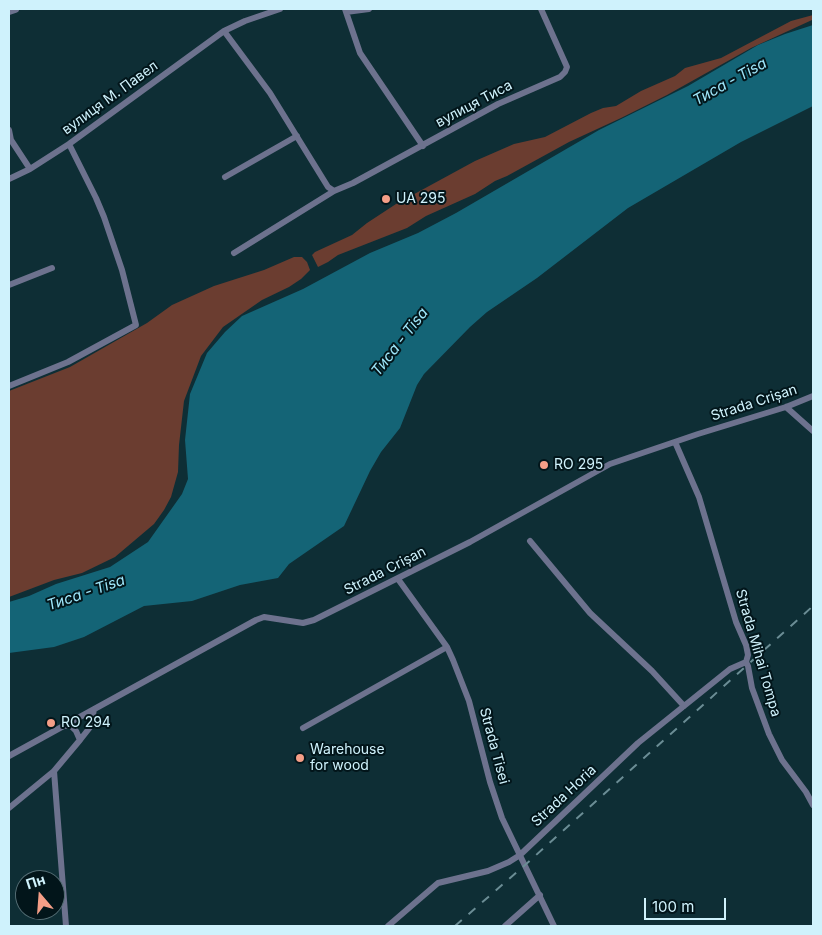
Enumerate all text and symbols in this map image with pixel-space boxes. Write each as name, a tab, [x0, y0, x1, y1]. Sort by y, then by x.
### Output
water label: Тиса - Tisa	[690, 54, 770, 110]
street label: вулиця М. Павел	[59, 58, 161, 138]
street label: вулиця Тиса	[433, 77, 515, 131]
place label: UA 295	[396, 191, 445, 207]
marker: UA 295	[380, 193, 392, 205]
water label: Тиса - Tisa	[368, 304, 432, 380]
street label: Strada Crișan	[709, 381, 799, 425]
place label: RO 295	[554, 457, 603, 473]
marker: RO 295	[538, 459, 550, 471]
street label: Strada Crișan	[341, 543, 429, 599]
water label: Тиса - Tisa	[45, 571, 127, 615]
street label: Strada Mihai Tompa	[732, 587, 784, 719]
street label: Strada Tisei	[476, 706, 512, 786]
place label: RO 294	[61, 715, 111, 731]
marker: RO 294	[45, 717, 57, 729]
place label: Warehouse for wood	[310, 742, 385, 774]
marker: Warehouse for wood	[294, 752, 306, 764]
street label: Strada Horia	[528, 762, 600, 830]
north arrow	[15, 870, 65, 920]
text: Пн	[24, 870, 47, 892]
scale bar	[647, 888, 730, 920]
text: 100 m	[652, 897, 694, 916]

